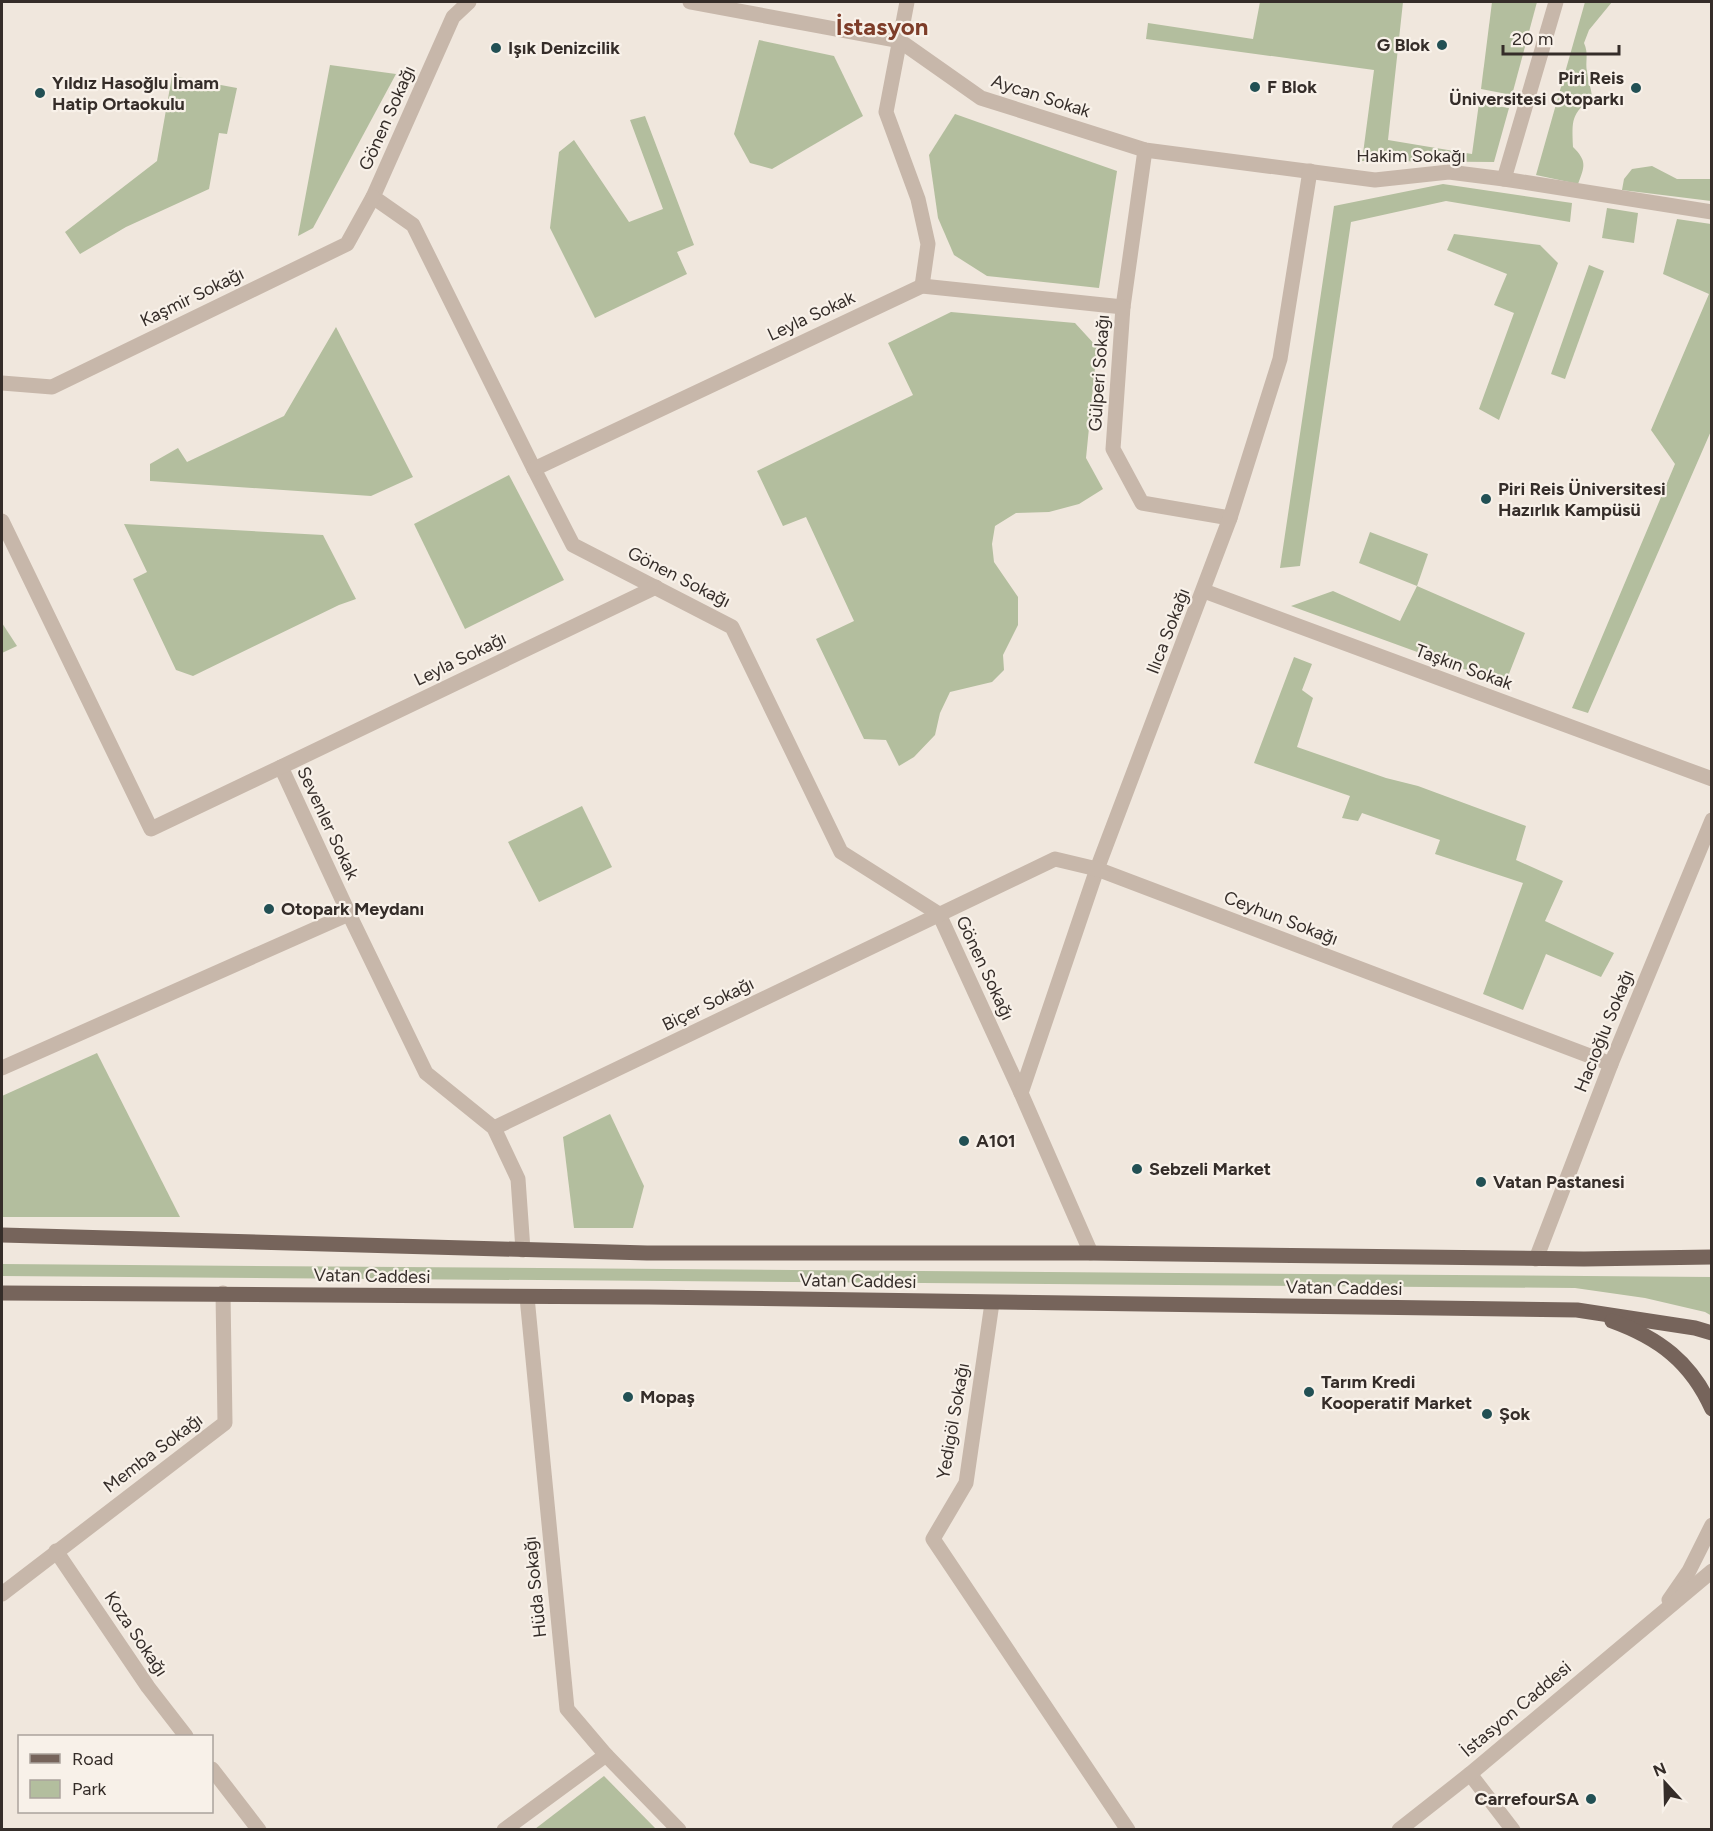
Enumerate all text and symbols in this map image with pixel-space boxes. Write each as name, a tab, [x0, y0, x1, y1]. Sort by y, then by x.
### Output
district label: İstasyon	[836, 12, 928, 41]
scale bar	[1503, 18, 1618, 56]
text: 20 m	[1512, 28, 1553, 50]
place label: G Blok	[1377, 34, 1430, 56]
place label: Işık Denizcilik	[508, 37, 620, 59]
marker: G Blok	[1435, 38, 1449, 52]
marker: Işık Denizcilik	[489, 41, 503, 55]
street label: Gönen Sokağı	[354, 62, 420, 174]
place label: Piri Reis Üniversitesi Otoparkı	[1449, 67, 1625, 110]
street label: Aycan Sokak	[989, 70, 1093, 122]
place label: Yıldız Hasoğlu İmam Hatip Ortaokulu	[52, 72, 219, 115]
place label: F Blok	[1267, 76, 1317, 98]
marker: F Blok	[1248, 80, 1262, 94]
marker: Piri Reis Üniversitesi Otoparkı	[1629, 81, 1643, 95]
marker: Yıldız Hasoğlu İmam Hatip Ortaokulu	[33, 86, 47, 100]
street label: Hakim Sokağı	[1356, 145, 1466, 167]
street label: Kaşmir Sokağı	[137, 262, 247, 332]
street label: Leyla Sokak	[764, 286, 858, 346]
street label: Gülperi Sokağı	[1084, 314, 1114, 432]
place label: Piri Reis Üniversitesi Hazırlık Kampüsü	[1498, 478, 1666, 521]
marker: Piri Reis Üniversitesi Hazırlık Kampüsü	[1479, 492, 1493, 506]
street label: Gönen Sokağı	[624, 542, 734, 612]
street label: Ilıca Sokağı	[1142, 585, 1194, 677]
street label: Leyla Sokağı	[410, 627, 510, 691]
street label: Taşkın Sokak	[1412, 639, 1516, 695]
street label: Sevenler Sokak	[292, 763, 364, 883]
street label: Ceyhun Sokağı	[1221, 886, 1341, 950]
place label: Otopark Meydanı	[281, 898, 424, 920]
marker: Otopark Meydanı	[262, 902, 276, 916]
street label: Gönen Sokağı	[951, 912, 1019, 1024]
street label: Hacıoğlu Sokağı	[1569, 967, 1639, 1095]
street label: Biçer Sokağı	[659, 972, 757, 1036]
place label: A101	[976, 1130, 1016, 1152]
marker: A101	[957, 1134, 971, 1148]
place label: Sebzeli Market	[1149, 1158, 1271, 1180]
marker: Sebzeli Market	[1130, 1162, 1144, 1176]
place label: Vatan Pastanesi	[1493, 1171, 1625, 1193]
marker: Vatan Pastanesi	[1474, 1175, 1488, 1189]
street label: Vatan Caddesi	[313, 1264, 431, 1288]
street label: Vatan Caddesi	[799, 1269, 917, 1293]
street label: Vatan Caddesi	[1285, 1276, 1403, 1300]
street label: Yedigöl Sokağı	[932, 1361, 974, 1481]
place label: Tarım Kredi Kooperatif Market	[1321, 1371, 1472, 1414]
marker: Tarım Kredi Kooperatif Market	[1302, 1385, 1316, 1399]
place label: Mopaş	[640, 1386, 695, 1408]
marker: Mopaş	[621, 1390, 635, 1404]
place label: Şok	[1499, 1403, 1530, 1425]
marker: Şok	[1480, 1407, 1494, 1421]
street label: Memba Sokağı	[99, 1409, 207, 1497]
street label: Hüda Sokağı	[519, 1535, 551, 1639]
street label: Koza Sokağı	[100, 1587, 172, 1681]
street label: İstasyon Caddesi	[1456, 1656, 1576, 1762]
legend	[18, 1735, 213, 1813]
text: Road	[72, 1748, 113, 1770]
north arrow	[1635, 1753, 1695, 1813]
text: N	[1650, 1758, 1669, 1781]
text: Park	[72, 1778, 107, 1800]
place label: CarrefourSA	[1475, 1788, 1579, 1810]
marker: CarrefourSA	[1584, 1792, 1598, 1806]

